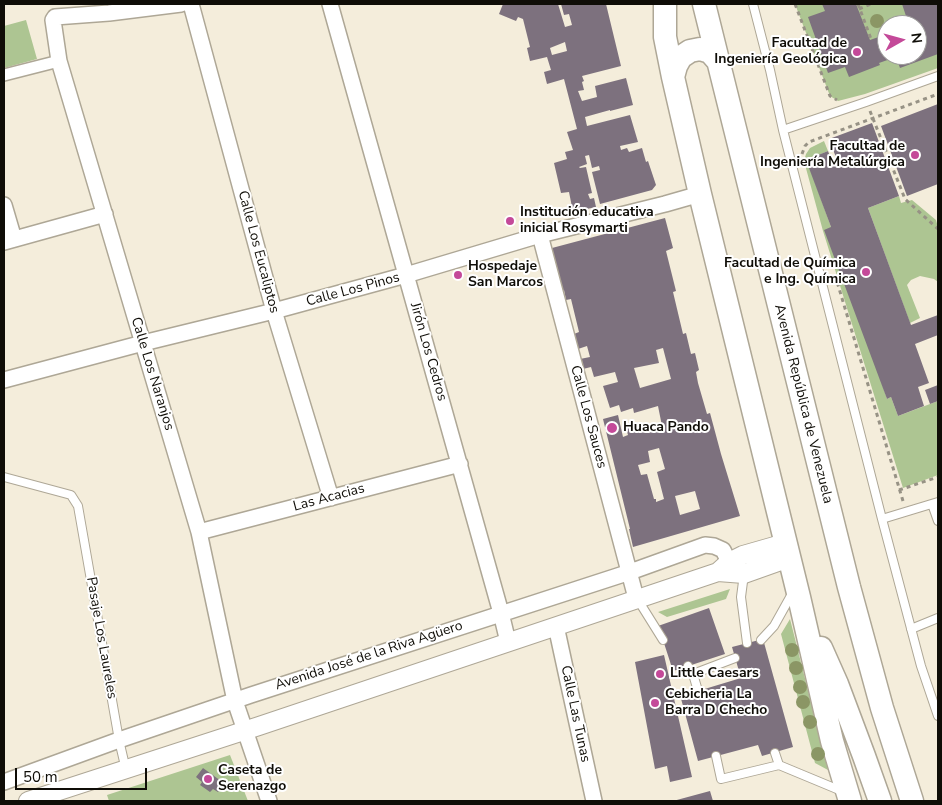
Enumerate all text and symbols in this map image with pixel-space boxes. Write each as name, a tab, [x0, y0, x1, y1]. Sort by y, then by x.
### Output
north arrow	[877, 15, 927, 65]
text: N	[906, 32, 926, 45]
place label: Facultad de Ingeniería Geológica	[714, 36, 847, 68]
marker: Facultad de Ingeniería Geológica	[851, 46, 863, 58]
place label: Facultad de Ingeniería Metalúrgica	[760, 139, 905, 172]
marker: Facultad de Ingeniería Metalúrgica	[909, 149, 921, 161]
street label: Calle Los Eucaliptos	[234, 189, 282, 315]
place label: Institución educativa inicial Rosymarti	[520, 205, 654, 238]
marker: Institución educativa inicial Rosymarti	[504, 215, 516, 227]
place label: Facultad de Química e Ing. Química	[724, 256, 856, 288]
place label: Hospedaje San Marcos	[468, 259, 543, 292]
marker: Facultad de Química e Ing. Química	[860, 266, 872, 278]
street label: Calle Los Pinos	[304, 269, 402, 311]
marker: Hospedaje San Marcos	[452, 269, 464, 281]
street label: Jirón Los Cedros	[406, 301, 450, 403]
street label: Avenida República de Venezuela	[770, 303, 836, 505]
street label: Calle Los Naranjos	[127, 315, 177, 433]
street label: Calle Los Sauces	[566, 364, 610, 470]
place label: Huaca Pando	[623, 420, 709, 436]
marker: Huaca Pando	[605, 421, 619, 435]
street label: Las Acacias	[291, 480, 367, 516]
street label: Pasaje Los Laureles	[82, 576, 120, 700]
street label: Avenida José de la Riva Agüero	[273, 618, 465, 694]
street label: Calle Las Tunas	[557, 664, 593, 764]
place label: Little Caesars	[670, 666, 759, 682]
marker: Little Caesars	[654, 668, 666, 680]
place label: Cebicheria La Barra D Checho	[665, 687, 767, 720]
marker: Cebicheria La Barra D Checho	[649, 697, 661, 709]
scale bar	[18, 758, 150, 790]
place label: Caseta de Serenazgo	[218, 763, 286, 796]
text: 50 m	[23, 767, 58, 787]
marker: Caseta de Serenazgo	[202, 773, 214, 785]

